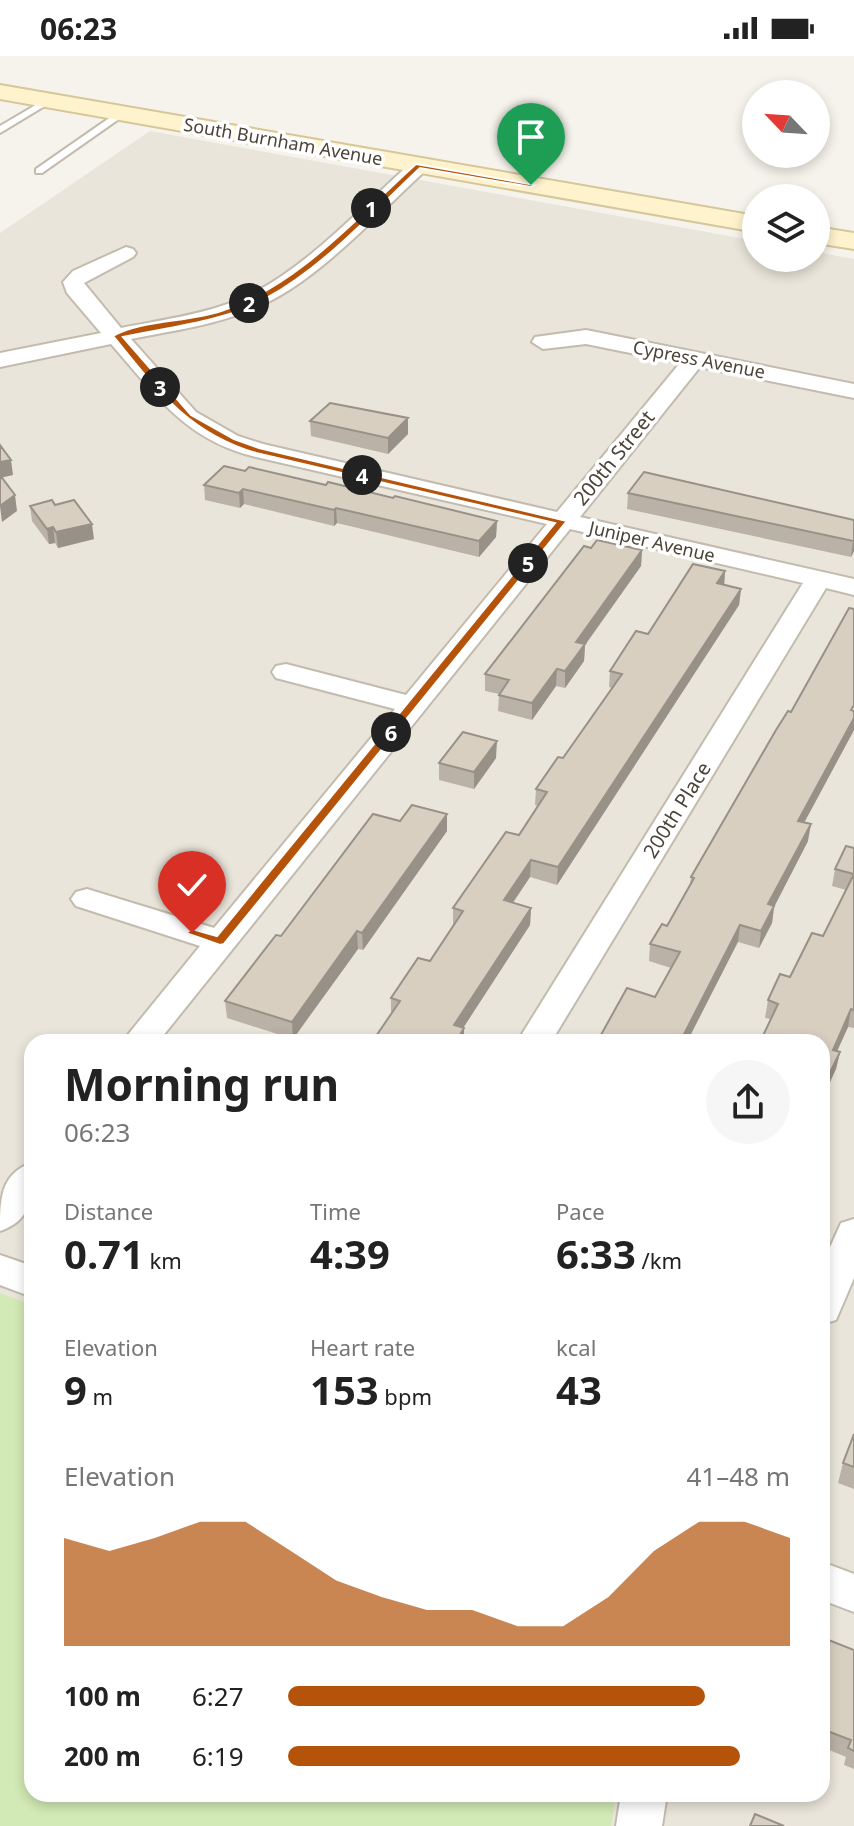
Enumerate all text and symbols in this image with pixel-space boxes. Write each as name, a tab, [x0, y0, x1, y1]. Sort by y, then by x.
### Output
text: 06:23	[40, 8, 117, 49]
north arrow	[742, 80, 830, 168]
map controls	[742, 80, 830, 272]
pin	[497, 103, 565, 185]
street label: South Burnham Avenue	[182, 112, 384, 170]
icon: arrive	[509, 115, 553, 159]
button: layers	[742, 184, 830, 272]
pin: 1	[351, 188, 391, 228]
text: 1	[365, 193, 377, 223]
pin: 2	[229, 283, 269, 323]
text: 2	[243, 288, 255, 318]
street label: Cypress Avenue	[631, 334, 767, 384]
pin: 3	[140, 367, 180, 407]
text: 3	[154, 372, 166, 402]
street label: 200th Street	[567, 405, 660, 511]
pin: 4	[342, 455, 382, 495]
text: 4	[356, 460, 368, 490]
street label: Juniper Avenue	[585, 514, 717, 567]
pin: 5	[508, 543, 548, 583]
text: 5	[522, 548, 534, 578]
pin: 6	[371, 712, 411, 752]
text: 6	[385, 717, 397, 747]
street label: 200th Place	[636, 757, 717, 863]
pin	[158, 851, 226, 933]
icon: check	[170, 863, 214, 907]
text: Morning run	[64, 1054, 339, 1114]
button: share	[706, 1060, 790, 1144]
text: 06:23	[64, 1114, 130, 1150]
text: Distance	[64, 1196, 153, 1226]
text: Time	[310, 1196, 361, 1226]
text: Pace	[556, 1196, 605, 1226]
text: 0.71	[64, 1226, 144, 1281]
text: 4:39	[310, 1226, 390, 1281]
text: 6:33	[556, 1226, 636, 1281]
text: km	[144, 1245, 182, 1275]
text: /km	[636, 1245, 682, 1275]
text: Elevation	[64, 1332, 158, 1362]
text: Heart rate	[310, 1332, 415, 1362]
text: kcal	[556, 1332, 596, 1362]
text: 9	[64, 1362, 87, 1417]
text: 153	[310, 1362, 379, 1417]
text: 43	[556, 1362, 602, 1417]
text: m	[87, 1381, 113, 1411]
text: bpm	[379, 1381, 432, 1411]
text: Elevation	[64, 1458, 175, 1494]
text: 41–48 m	[686, 1458, 790, 1494]
text: 100 m	[64, 1678, 141, 1714]
text: 6:27	[192, 1678, 244, 1714]
text: 200 m	[64, 1738, 141, 1774]
text: 6:19	[192, 1738, 244, 1774]

